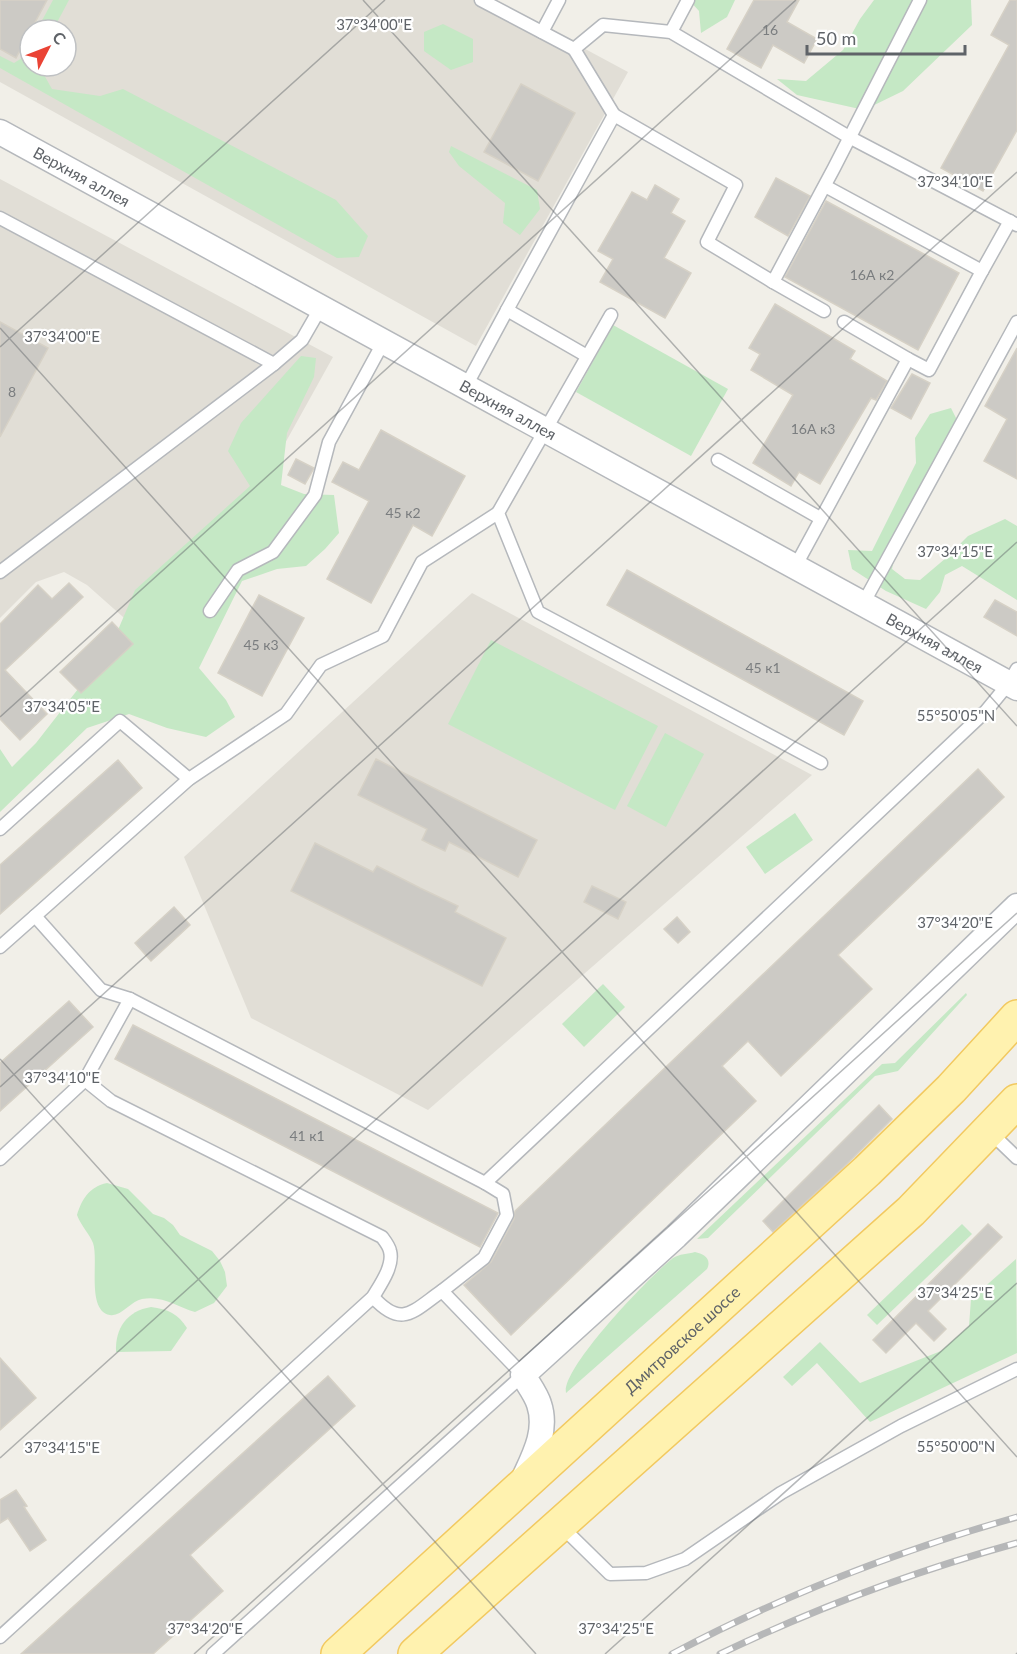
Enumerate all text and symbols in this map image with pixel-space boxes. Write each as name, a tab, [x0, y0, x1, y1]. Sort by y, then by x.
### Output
text: 37°34'00"E	[336, 15, 412, 33]
north arrow	[18, 18, 78, 78]
scale bar	[807, 18, 964, 56]
house number: 16	[762, 21, 778, 38]
text: С	[49, 27, 70, 48]
text: 50 m	[816, 27, 856, 49]
street label: Верхняя аллея	[30, 142, 133, 210]
text: 37°34'10"E	[917, 172, 993, 190]
house number: 16А к2	[850, 266, 894, 283]
text: 37°34'00"E	[24, 327, 100, 345]
street label: Верхняя аллея	[457, 375, 560, 443]
house number: 8	[8, 383, 16, 400]
house number: 16А к3	[791, 420, 835, 437]
house number: 45 к2	[385, 504, 421, 521]
text: 37°34'15"E	[917, 542, 993, 560]
street label: Верхняя аллея	[883, 608, 986, 676]
house number: 45 к3	[243, 636, 279, 653]
house number: 45 к1	[745, 659, 781, 676]
text: 37°34'05"E	[24, 697, 100, 715]
text: 55°50'05"N	[917, 706, 995, 724]
text: 37°34'20"E	[917, 913, 993, 931]
text: 37°34'10"E	[24, 1068, 100, 1086]
house number: 41 к1	[289, 1127, 325, 1144]
street label: Дмитровское шоссе	[620, 1282, 744, 1397]
text: 37°34'25"E	[917, 1283, 993, 1301]
text: 55°50'00"N	[917, 1437, 995, 1455]
text: 37°34'15"E	[24, 1438, 100, 1456]
text: 37°34'20"E	[167, 1619, 243, 1637]
text: 37°34'25"E	[578, 1619, 654, 1637]

